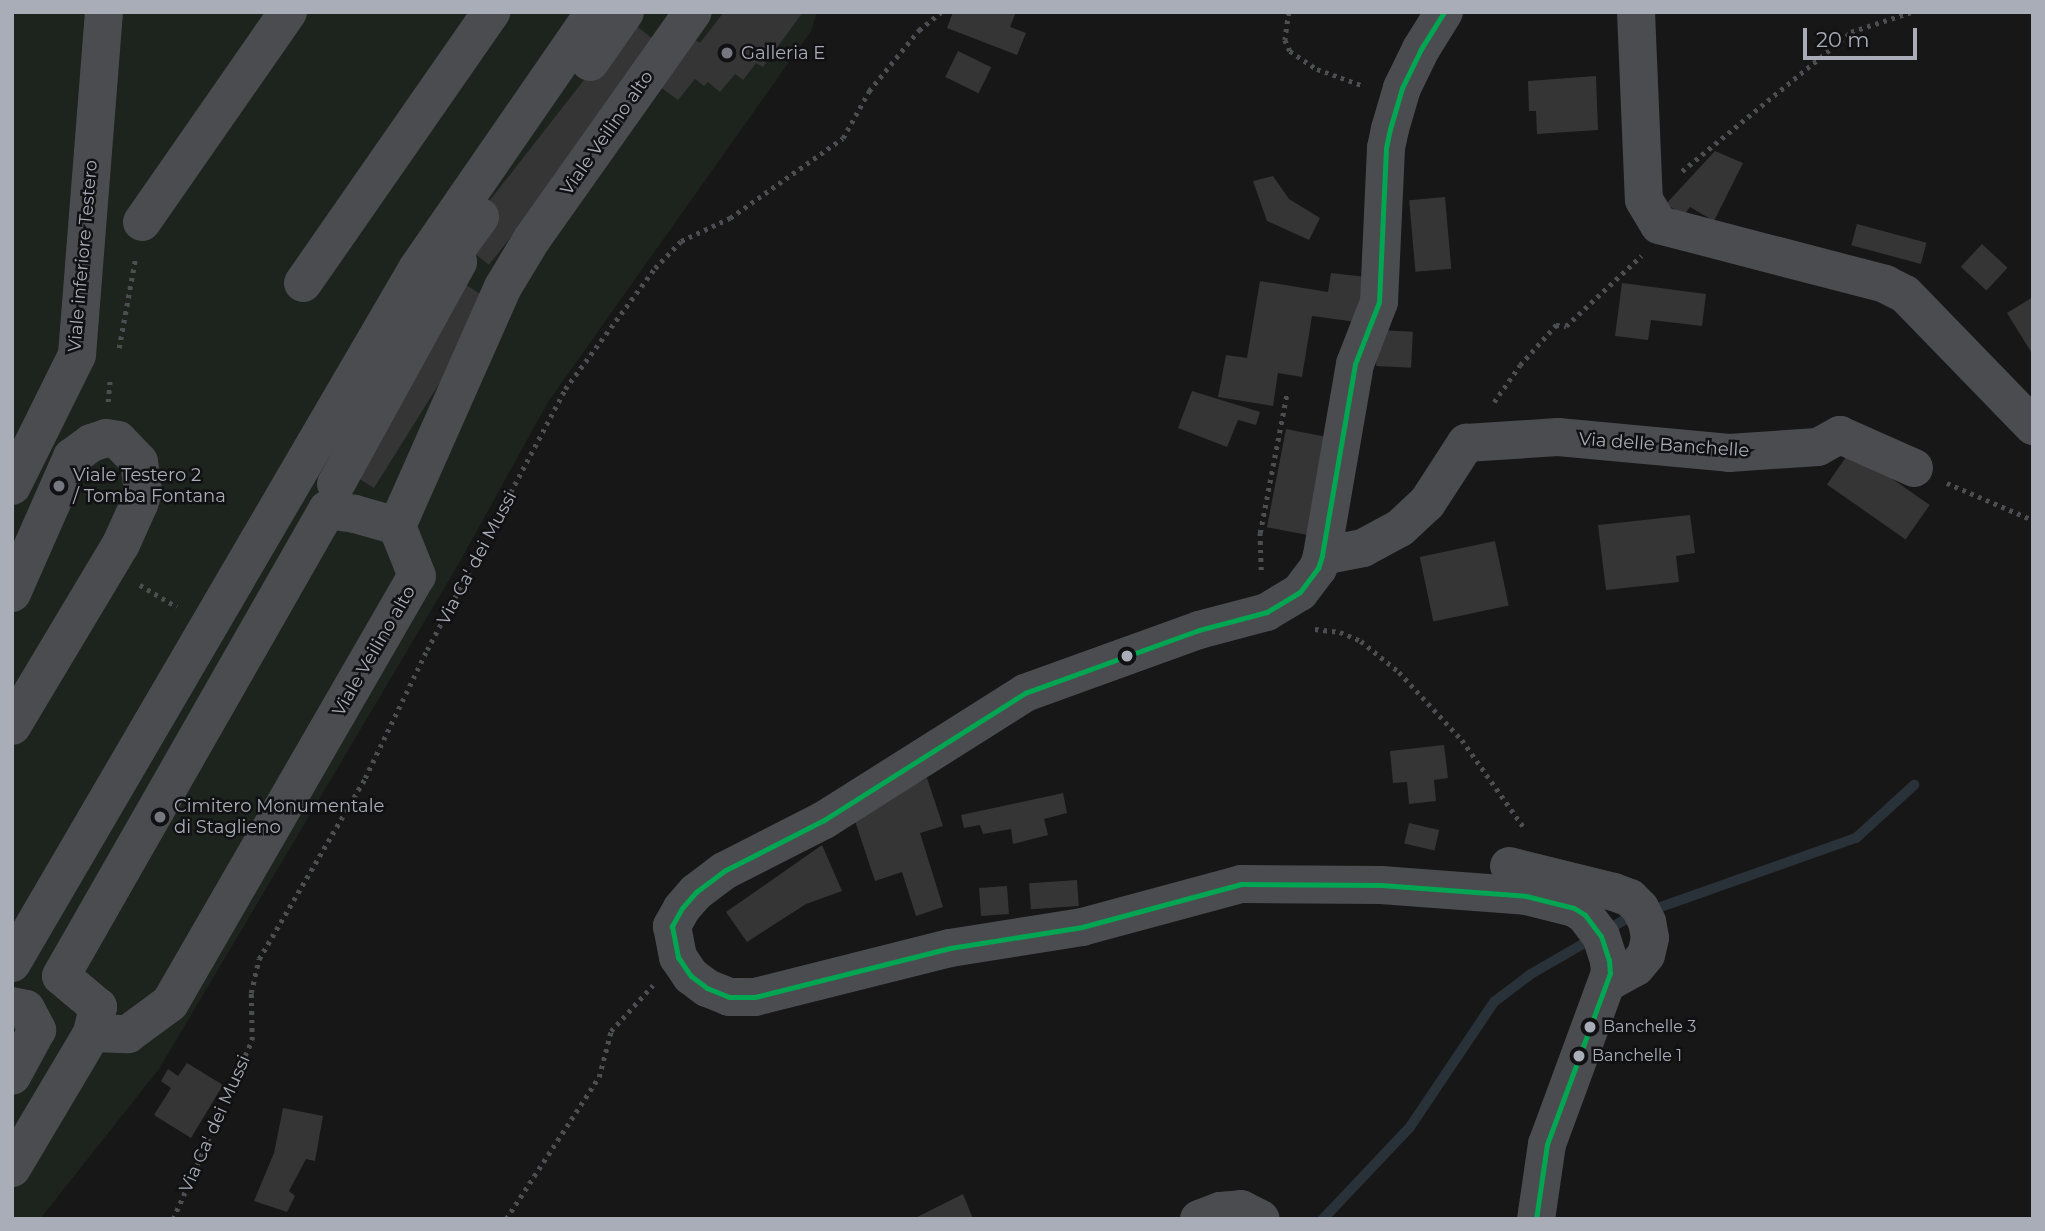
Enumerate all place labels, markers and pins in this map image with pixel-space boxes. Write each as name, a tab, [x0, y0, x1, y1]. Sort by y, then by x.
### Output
place label: Galleria E	[741, 42, 825, 64]
marker: Galleria E	[719, 45, 735, 61]
place label: Viale Testero 2 / Tomba Fontana	[73, 465, 226, 508]
marker: Viale Testero 2 / Tomba Fontana	[51, 478, 67, 494]
unlabelled marker	[1120, 649, 1134, 663]
place label: Cimitero Monumentale di Staglieno	[174, 796, 384, 838]
marker: Cimitero Monumentale di Staglieno	[152, 809, 168, 825]
place label: Banchelle 3	[1603, 1017, 1696, 1037]
marker: Banchelle 3	[1583, 1020, 1597, 1034]
place label: Banchelle 1	[1592, 1046, 1682, 1066]
marker: Banchelle 1	[1572, 1049, 1586, 1063]

